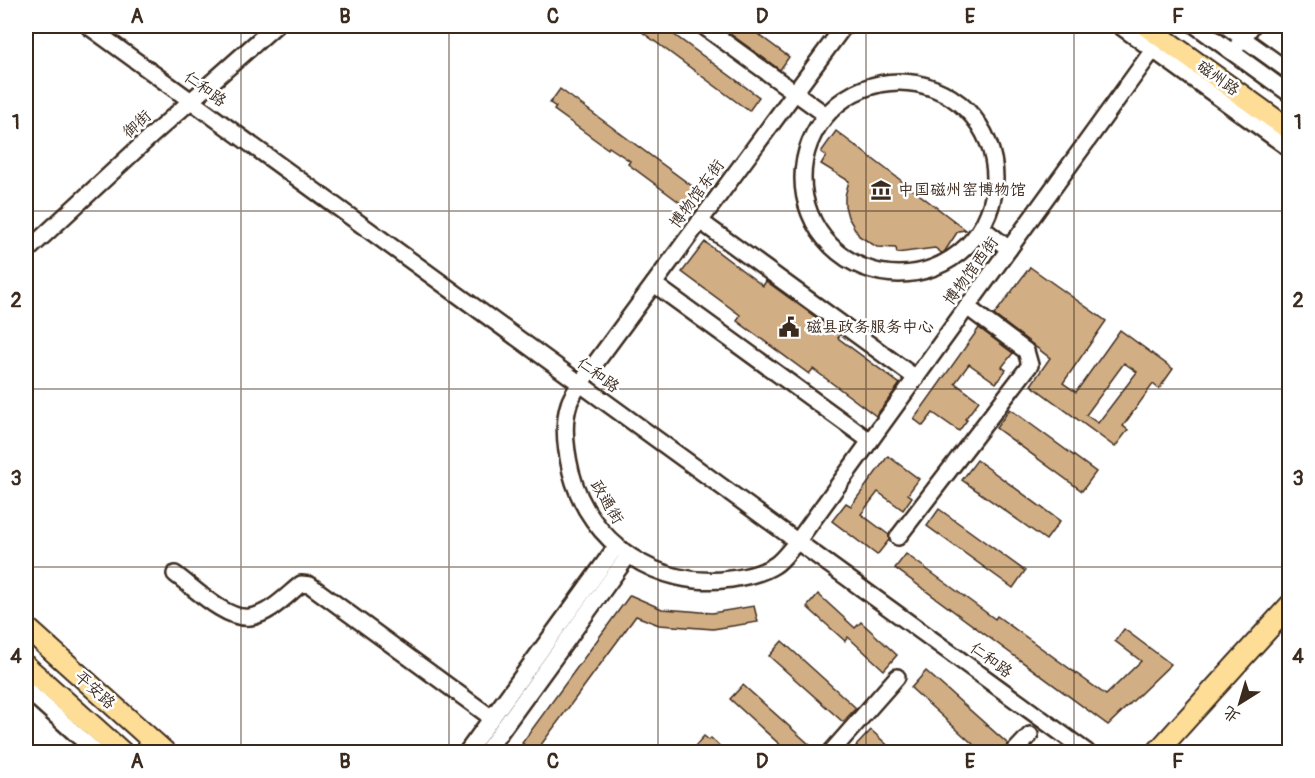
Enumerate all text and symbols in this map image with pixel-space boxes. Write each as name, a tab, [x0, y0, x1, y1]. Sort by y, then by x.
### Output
text: A	[131, 4, 144, 29]
text: B	[339, 4, 351, 29]
text: C	[547, 4, 559, 29]
text: D	[756, 4, 769, 29]
text: E	[965, 4, 976, 29]
text: F	[1172, 4, 1184, 29]
street label: 磁州路	[1193, 56, 1243, 100]
street label: 仁和路	[180, 67, 230, 111]
street label: 御街	[118, 106, 156, 142]
text: 1	[12, 110, 20, 135]
text: 1	[1294, 110, 1302, 135]
street label: 博物馆东街	[665, 156, 729, 232]
museum icon: 中国磁州窑博物馆	[869, 178, 893, 202]
place label: 中国磁州窑博物馆	[898, 180, 1026, 200]
street label: 博物馆西街	[939, 233, 1003, 309]
text: 2	[10, 288, 22, 313]
text: 2	[1292, 288, 1304, 313]
public building icon: 磁县政务服务中心	[777, 315, 801, 339]
place label: 磁县政务服务中心	[806, 317, 934, 337]
street label: 仁和路	[573, 353, 623, 397]
text: 3	[10, 466, 22, 491]
text: 3	[1292, 466, 1304, 491]
street label: 政通街	[586, 476, 628, 528]
street label: 仁和路	[966, 638, 1016, 682]
text: 4	[10, 644, 22, 669]
text: 4	[1292, 644, 1304, 669]
street label: 平安路	[70, 667, 120, 713]
north arrow	[1210, 673, 1270, 733]
text: 北	[1219, 701, 1244, 727]
text: A	[131, 749, 144, 774]
text: B	[339, 749, 351, 774]
text: C	[547, 749, 559, 774]
text: D	[756, 749, 769, 774]
text: E	[965, 749, 976, 774]
text: F	[1172, 749, 1184, 774]

